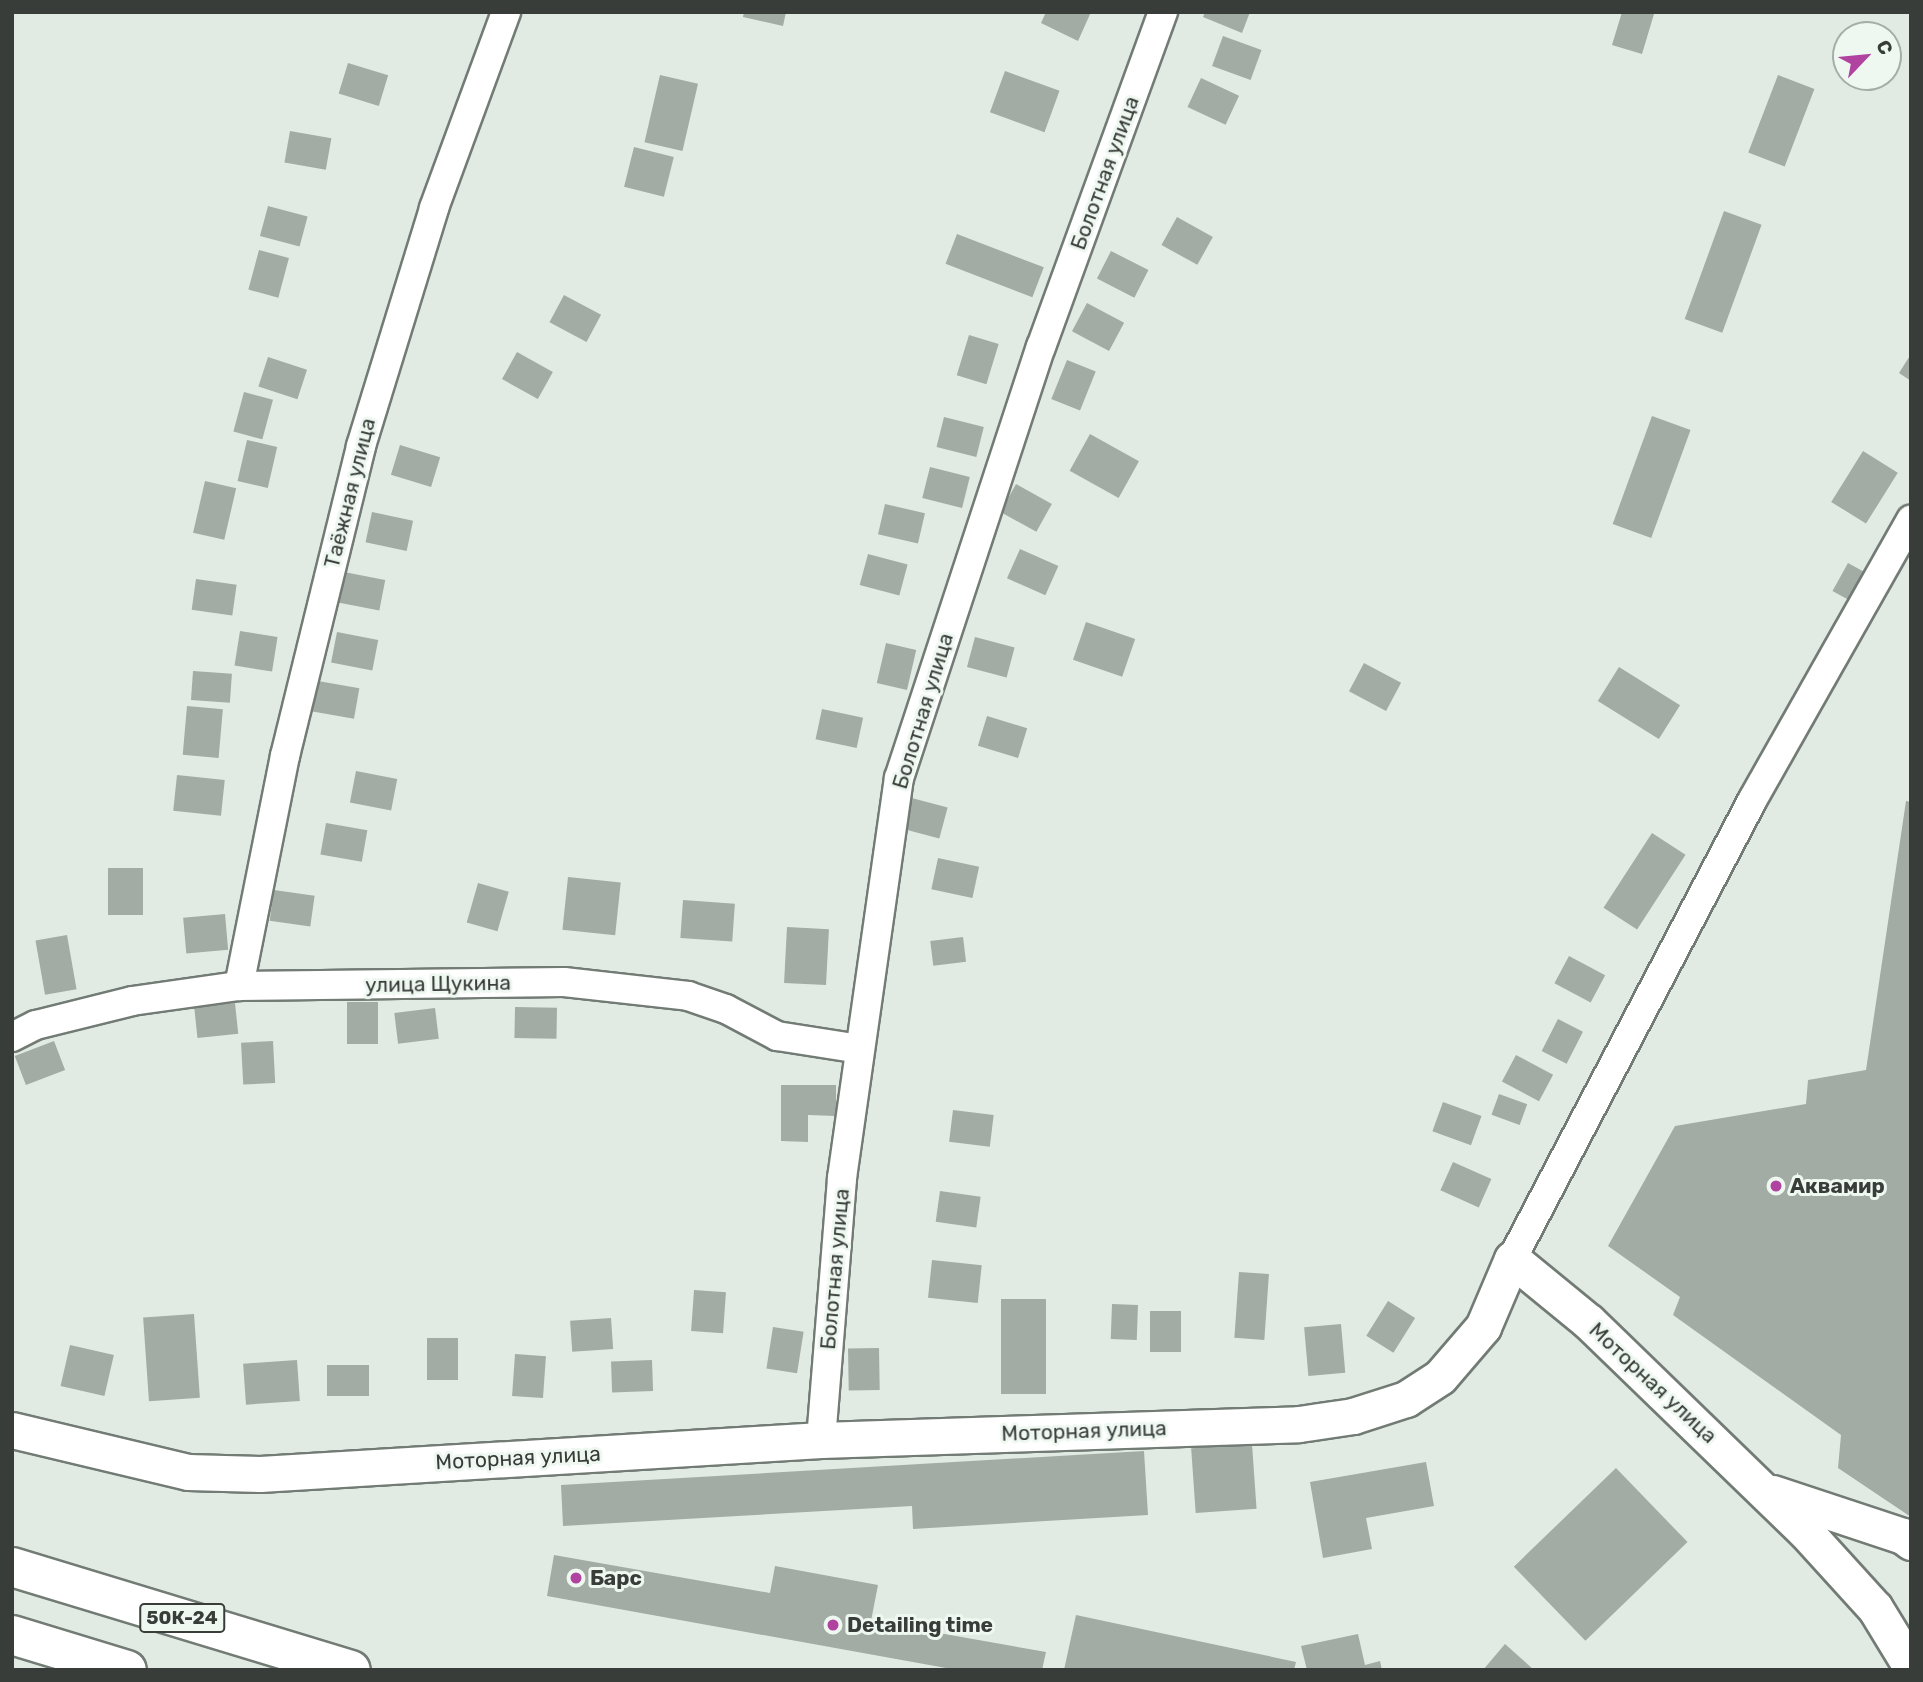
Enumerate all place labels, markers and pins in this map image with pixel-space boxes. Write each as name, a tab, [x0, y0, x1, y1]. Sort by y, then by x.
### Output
place label: Аквамир	[1790, 1173, 1885, 1199]
marker: Аквамир	[1768, 1178, 1784, 1194]
place label: Барс	[590, 1565, 642, 1591]
marker: Барс	[568, 1570, 584, 1586]
place label: Detailing time	[847, 1612, 994, 1638]
marker: Detailing time	[825, 1617, 841, 1633]

